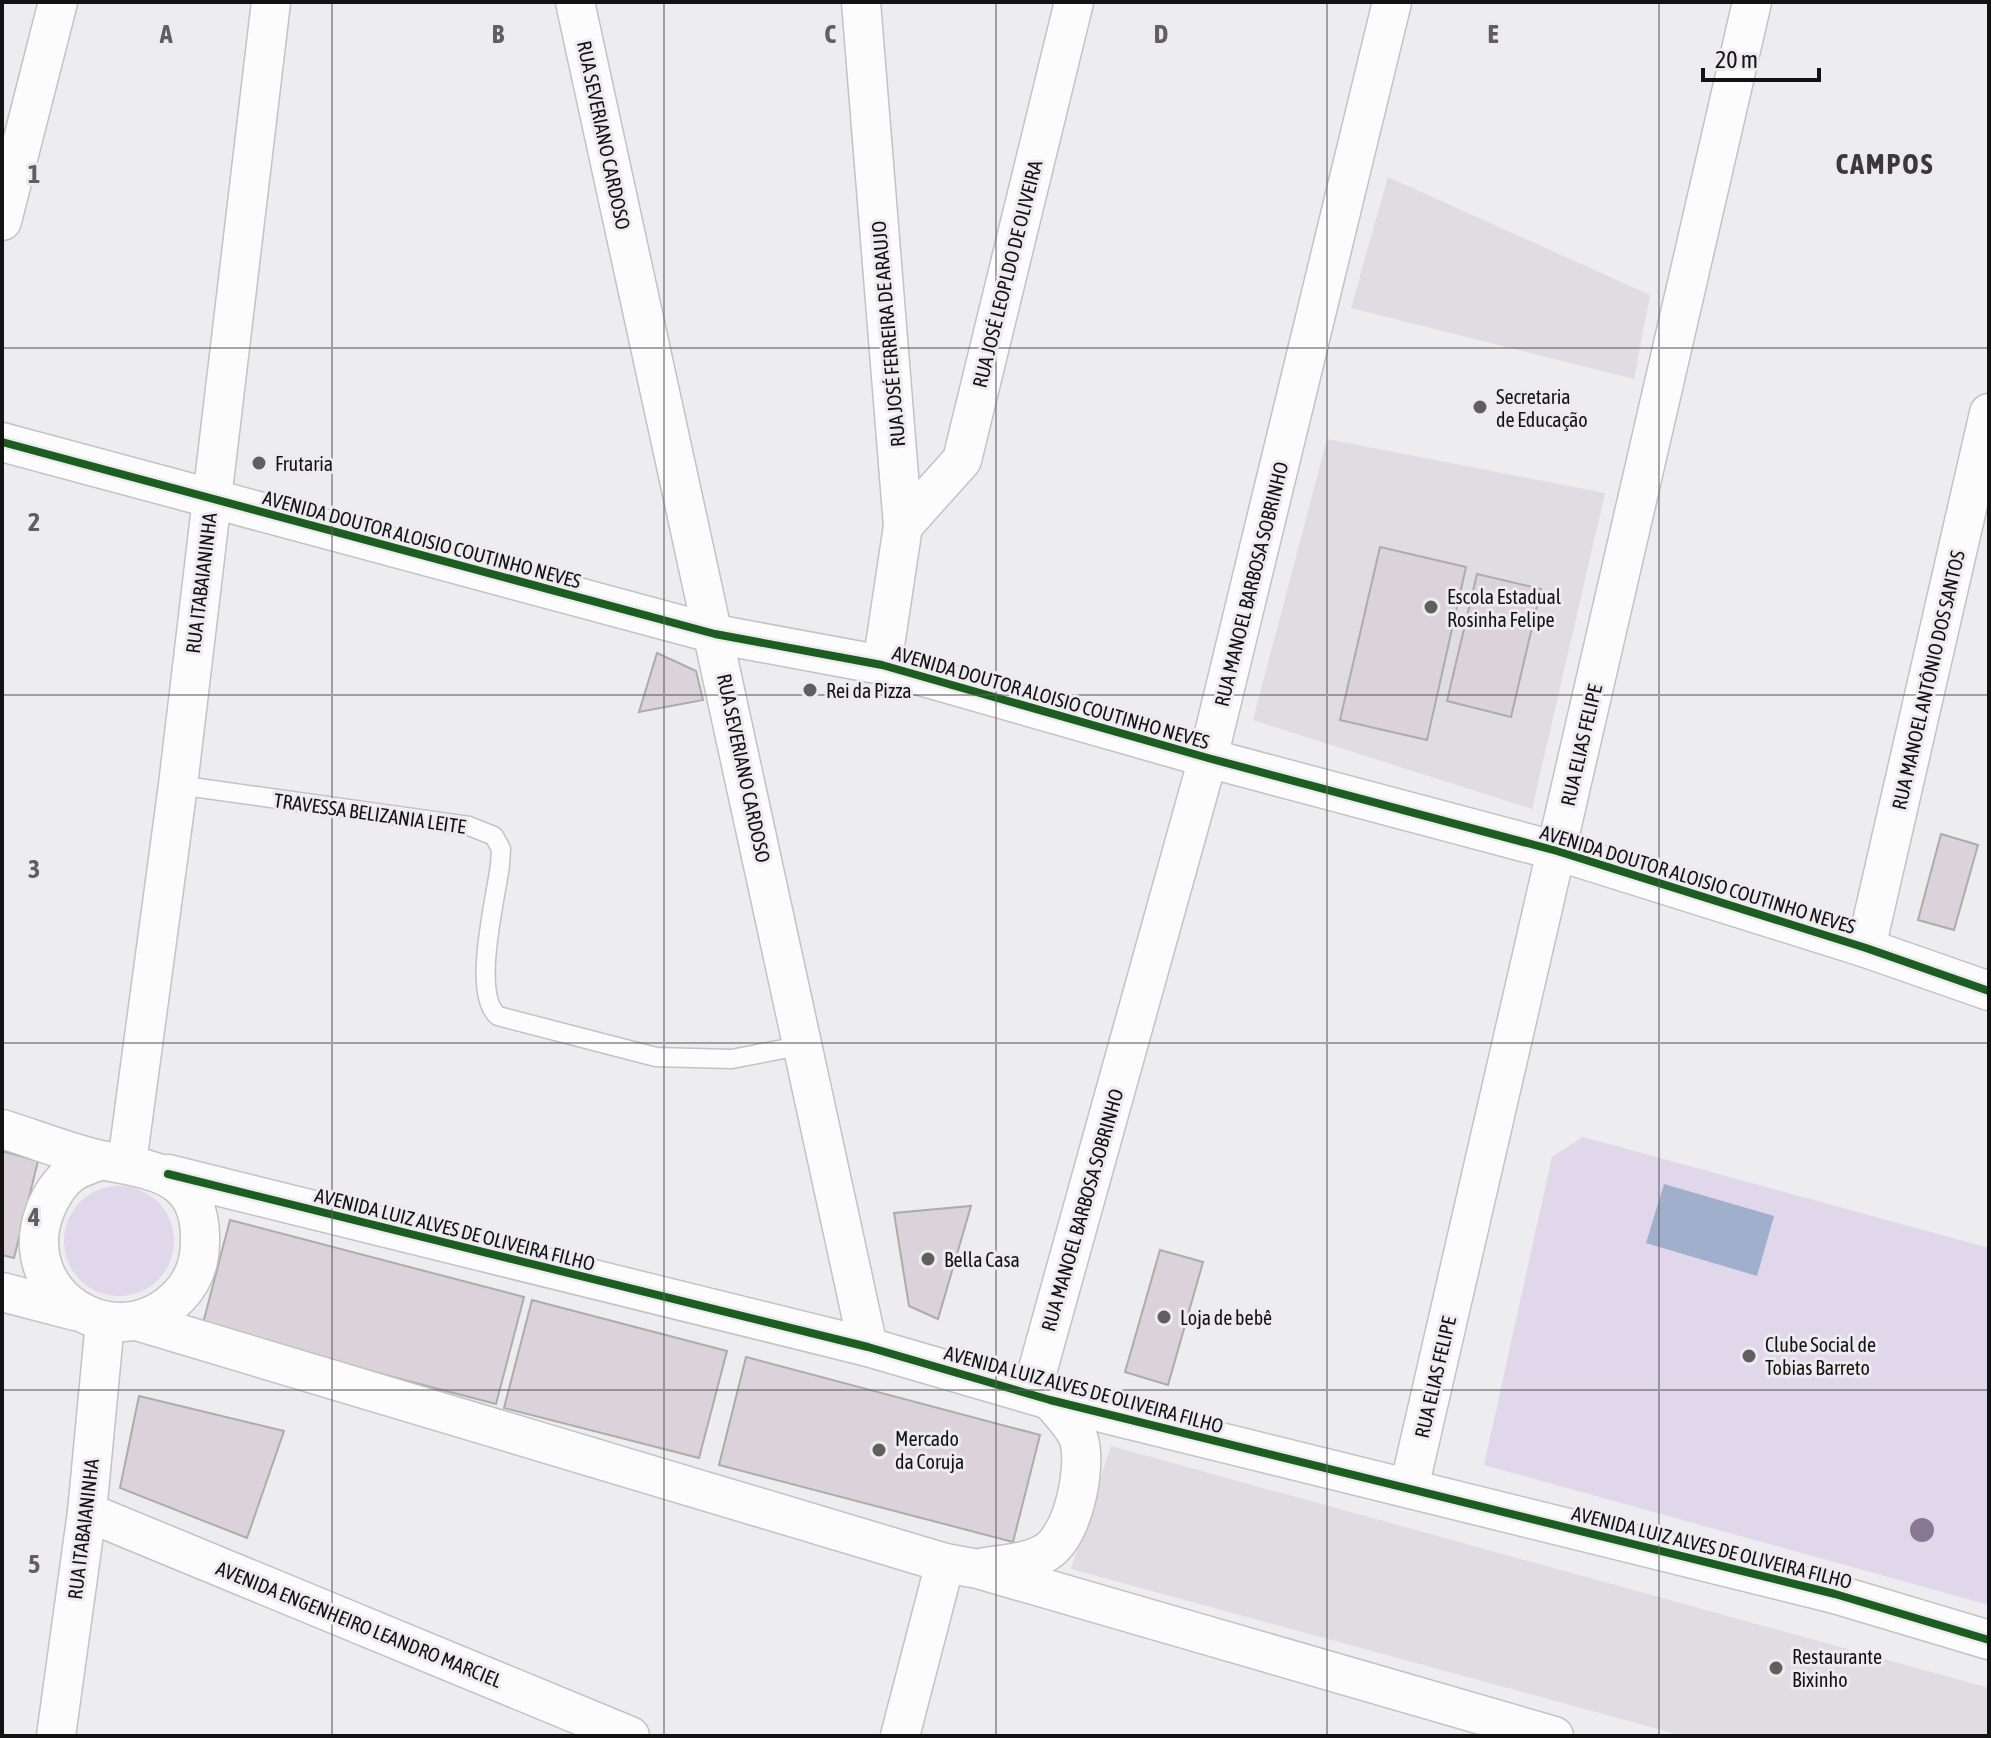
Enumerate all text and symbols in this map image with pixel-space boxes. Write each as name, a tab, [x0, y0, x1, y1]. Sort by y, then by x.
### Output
text: A	[159, 19, 173, 49]
text: B	[492, 19, 505, 49]
text: C	[824, 19, 836, 49]
text: D	[1154, 19, 1168, 49]
text: E	[1487, 19, 1499, 49]
scale bar	[1703, 32, 1819, 82]
street label: RUA SEVERIANO CARDOSO	[573, 38, 635, 232]
text: 20 m	[1715, 46, 1758, 73]
district label: CAMPOS	[1836, 148, 1934, 180]
street label: RUA JOSÉ LEOPLDO DE OLIVEIRA	[968, 158, 1046, 390]
text: 1	[28, 159, 40, 189]
street label: RUA JOSÉ FERREIRA DE ARAUJO	[867, 220, 909, 448]
place label: Secretaria de Educação	[1496, 385, 1588, 431]
marker: Secretaria de Educação	[1471, 398, 1489, 416]
place label: Frutaria	[275, 452, 333, 475]
marker: Frutaria	[250, 454, 268, 472]
street label: RUA MANOEL BARBOSA SOBRINHO	[1209, 459, 1293, 709]
street label: AVENIDA DOUTOR ALOISIO COUTINHO NEVES	[260, 485, 584, 593]
text: 2	[28, 507, 40, 537]
street label: RUA ITABAIANINHA	[181, 511, 221, 655]
street label: RUA MANOEL ANTÔNIO DOS SANTOS	[1887, 548, 1969, 812]
place label: Escola Estadual Rosinha Felipe	[1447, 585, 1562, 631]
marker: Escola Estadual Rosinha Felipe	[1422, 598, 1440, 616]
street label: AVENIDA DOUTOR ALOISIO COUTINHO NEVES	[890, 641, 1212, 753]
street label: RUA SEVERIANO CARDOSO	[713, 671, 775, 865]
place label: Rei da Pizza	[826, 679, 912, 702]
marker: Rei da Pizza	[801, 681, 819, 699]
street label: RUA ELIAS FELIPE	[1556, 681, 1606, 808]
street label: TRAVESSA BELIZANIA LEITE	[273, 788, 468, 838]
street label: AVENIDA DOUTOR ALOISIO COUTINHO NEVES	[1538, 820, 1858, 938]
text: 3	[28, 854, 40, 884]
street label: RUA MANOEL BARBOSA SOBRINHO	[1036, 1086, 1128, 1334]
street label: AVENIDA LUIZ ALVES DE OLIVEIRA FILHO	[313, 1183, 597, 1275]
text: 4	[27, 1202, 40, 1232]
place label: Bella Casa	[944, 1248, 1020, 1271]
marker: Bella Casa	[919, 1250, 937, 1268]
place label: Loja de bebê	[1180, 1306, 1272, 1329]
marker: Loja de bebê	[1155, 1308, 1173, 1326]
street label: RUA ELIAS FELIPE	[1410, 1313, 1460, 1440]
place label: Clube Social de Tobias Barreto	[1765, 1333, 1876, 1379]
street label: AVENIDA LUIZ ALVES DE OLIVEIRA FILHO	[942, 1341, 1226, 1437]
marker: Clube Social de Tobias Barreto	[1740, 1347, 1758, 1365]
place label: Mercado da Coruja	[895, 1427, 964, 1473]
marker: Mercado da Coruja	[870, 1441, 888, 1459]
street label: RUA ITABAIANINHA	[63, 1457, 103, 1601]
street label: AVENIDA LUIZ ALVES DE OLIVEIRA FILHO	[1570, 1501, 1854, 1593]
text: 5	[28, 1549, 40, 1579]
street label: AVENIDA ENGENHEIRO LEANDRO MARCIEL	[213, 1556, 505, 1692]
place label: Restaurante Bixinho	[1792, 1645, 1882, 1691]
marker: Restaurante Bixinho	[1767, 1659, 1785, 1677]

